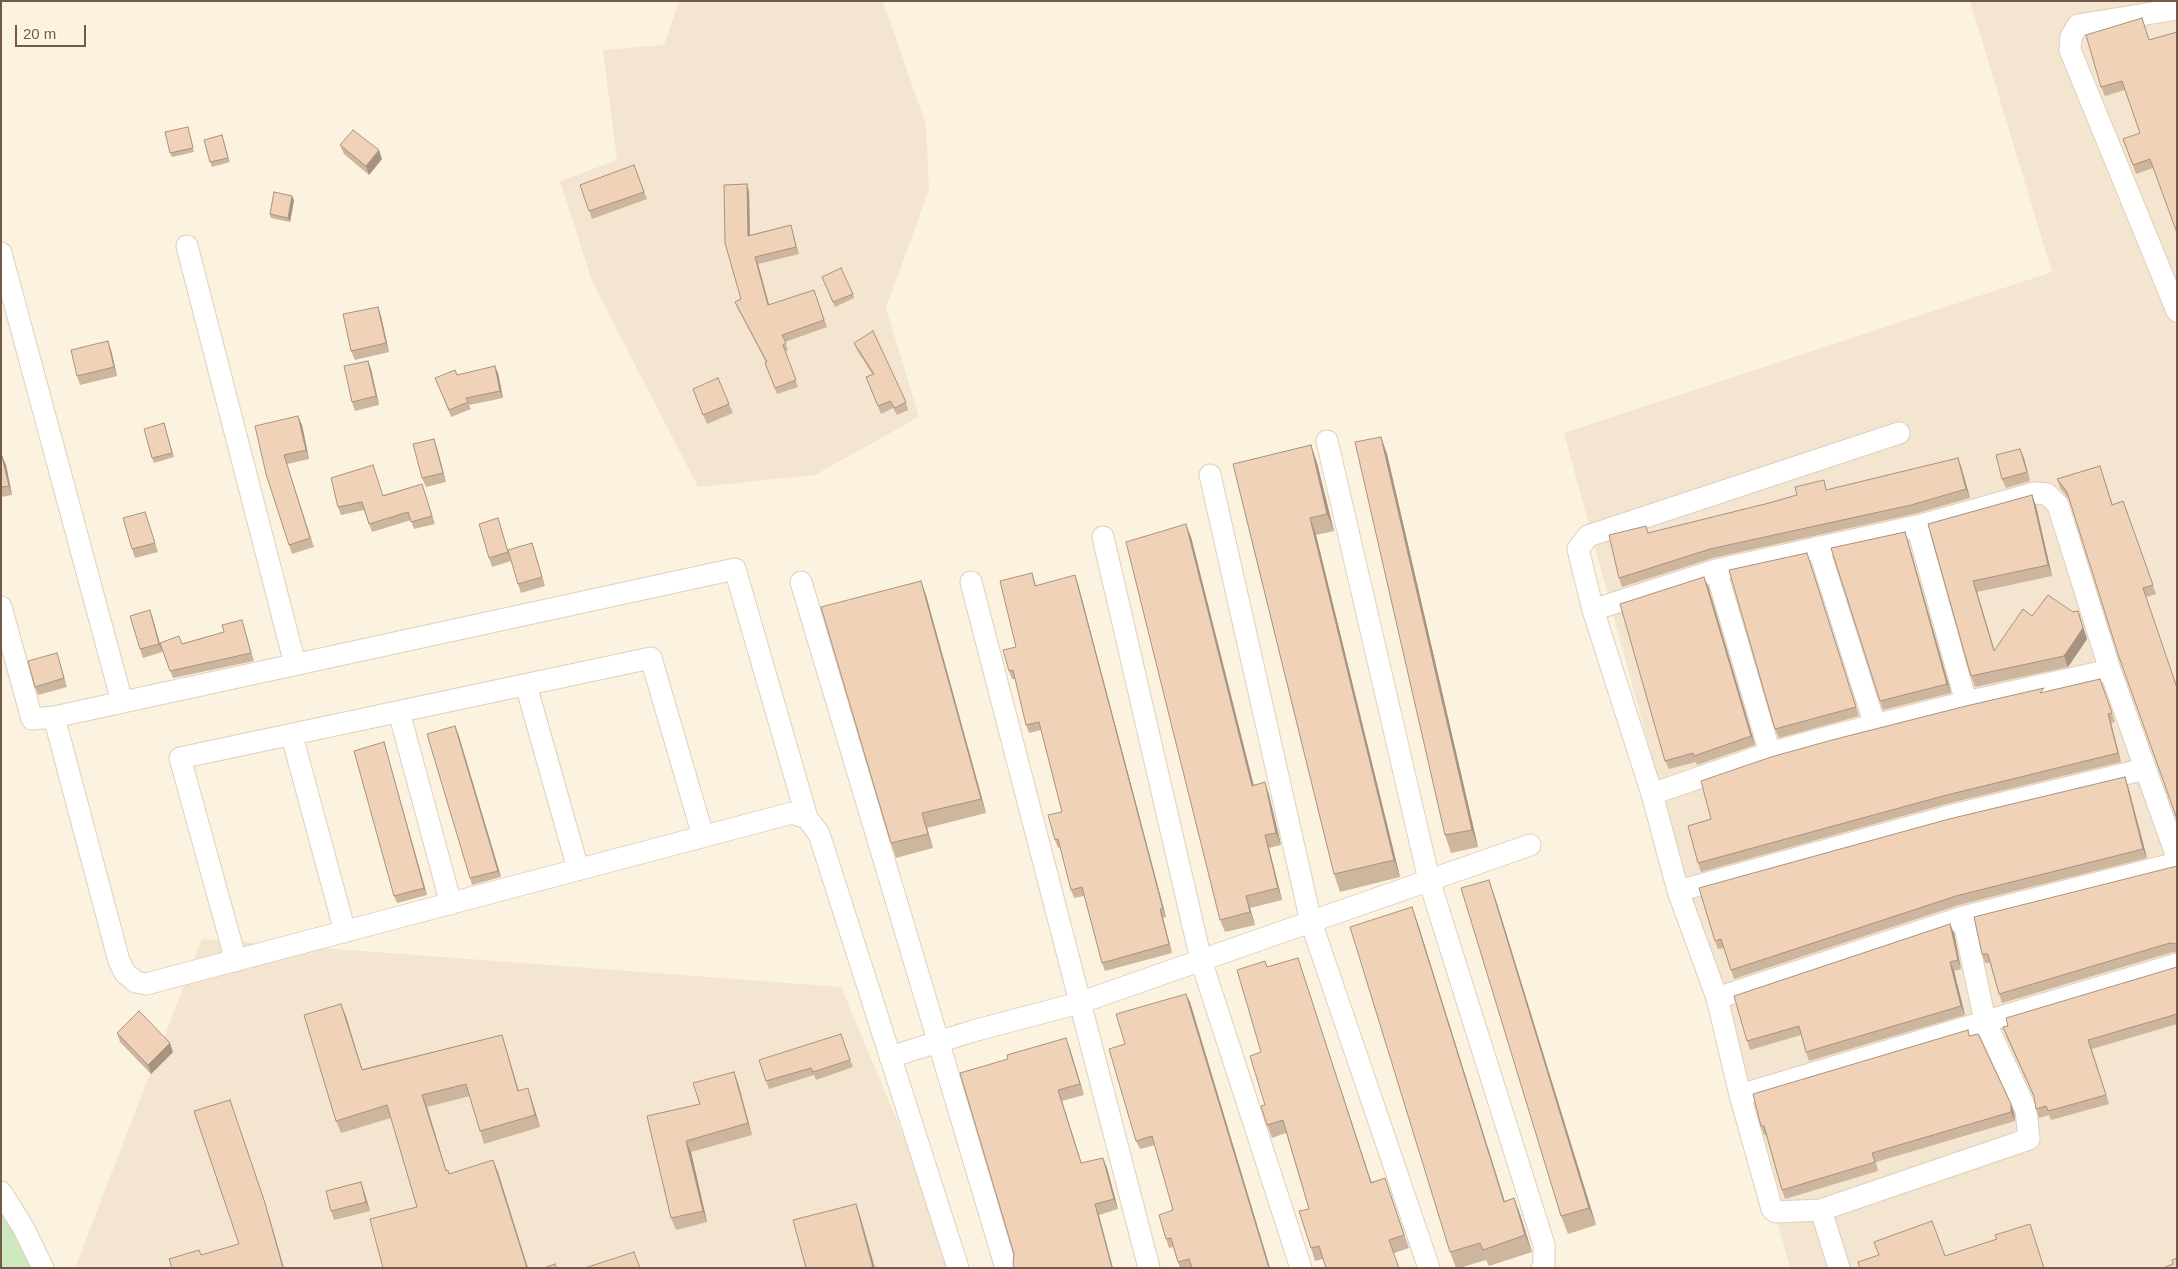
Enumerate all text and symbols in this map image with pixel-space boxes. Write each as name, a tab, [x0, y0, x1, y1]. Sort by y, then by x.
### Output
scale bar	[18, 15, 89, 47]
text: 20 m	[23, 25, 56, 42]

